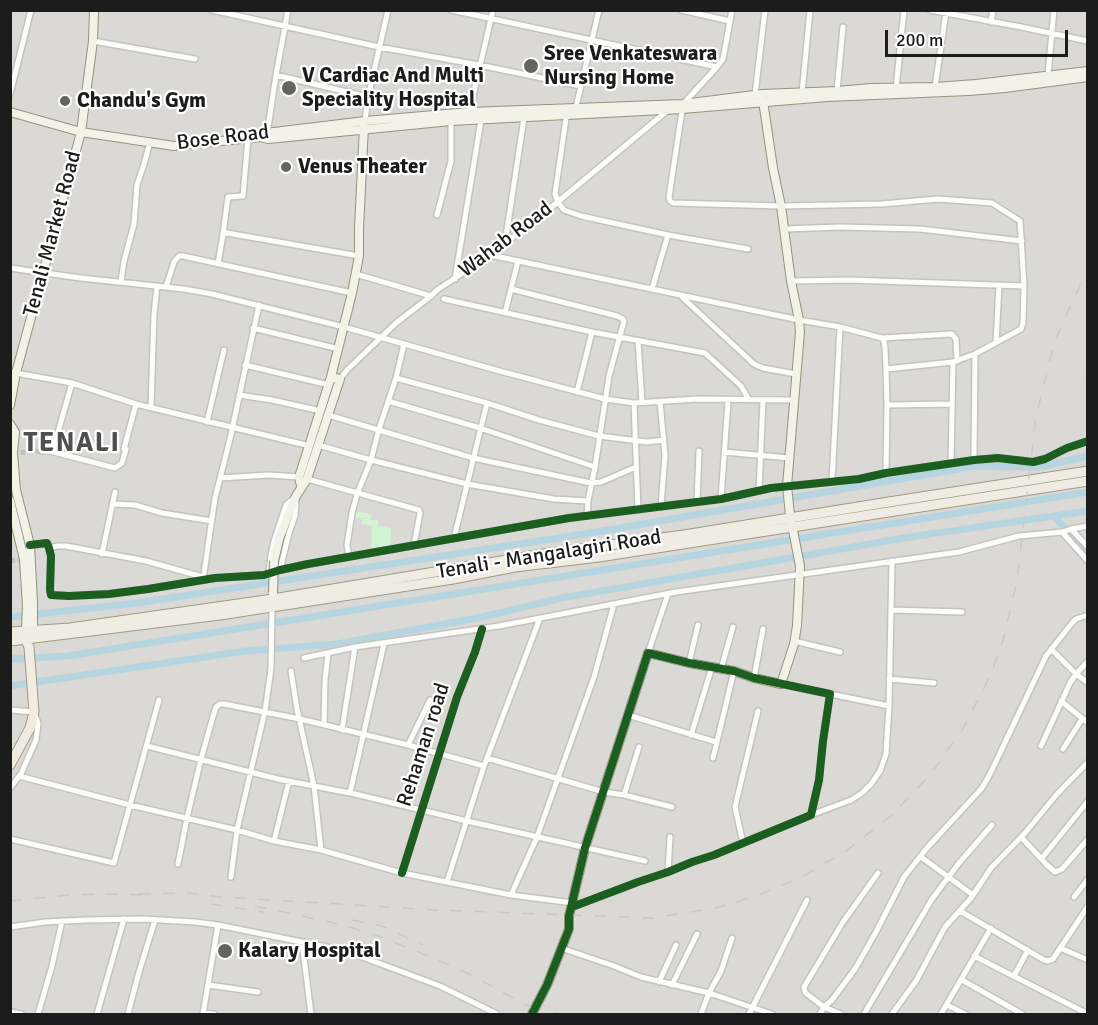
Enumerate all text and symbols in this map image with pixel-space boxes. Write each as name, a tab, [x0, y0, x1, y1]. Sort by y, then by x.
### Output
scale bar	[888, 18, 1071, 56]
text: 200 m	[896, 29, 943, 51]
place label: Sree Venkateswara Nursing Home	[544, 41, 717, 91]
marker: Sree Venkateswara Nursing Home	[522, 57, 540, 75]
place label: V Cardiac And Multi Speciality Hospital	[302, 63, 484, 113]
marker: V Cardiac And Multi Speciality Hospital	[280, 79, 298, 97]
place label: Chandu's Gym	[77, 88, 206, 114]
marker: Chandu's Gym	[58, 94, 72, 108]
street label: Bose Road	[175, 120, 271, 156]
street label: Tenali Market Road	[19, 148, 87, 320]
place label: Venus Theater	[298, 154, 427, 180]
marker: Venus Theater	[279, 160, 293, 174]
street label: Wahab Road	[454, 197, 558, 283]
district label: TENALI	[24, 428, 120, 460]
street label: Tenali - Mangalagiri Road	[435, 525, 663, 585]
street label: Rehaman road	[392, 680, 456, 810]
place label: Kalary Hospital	[238, 938, 381, 964]
marker: Kalary Hospital	[216, 942, 234, 960]

